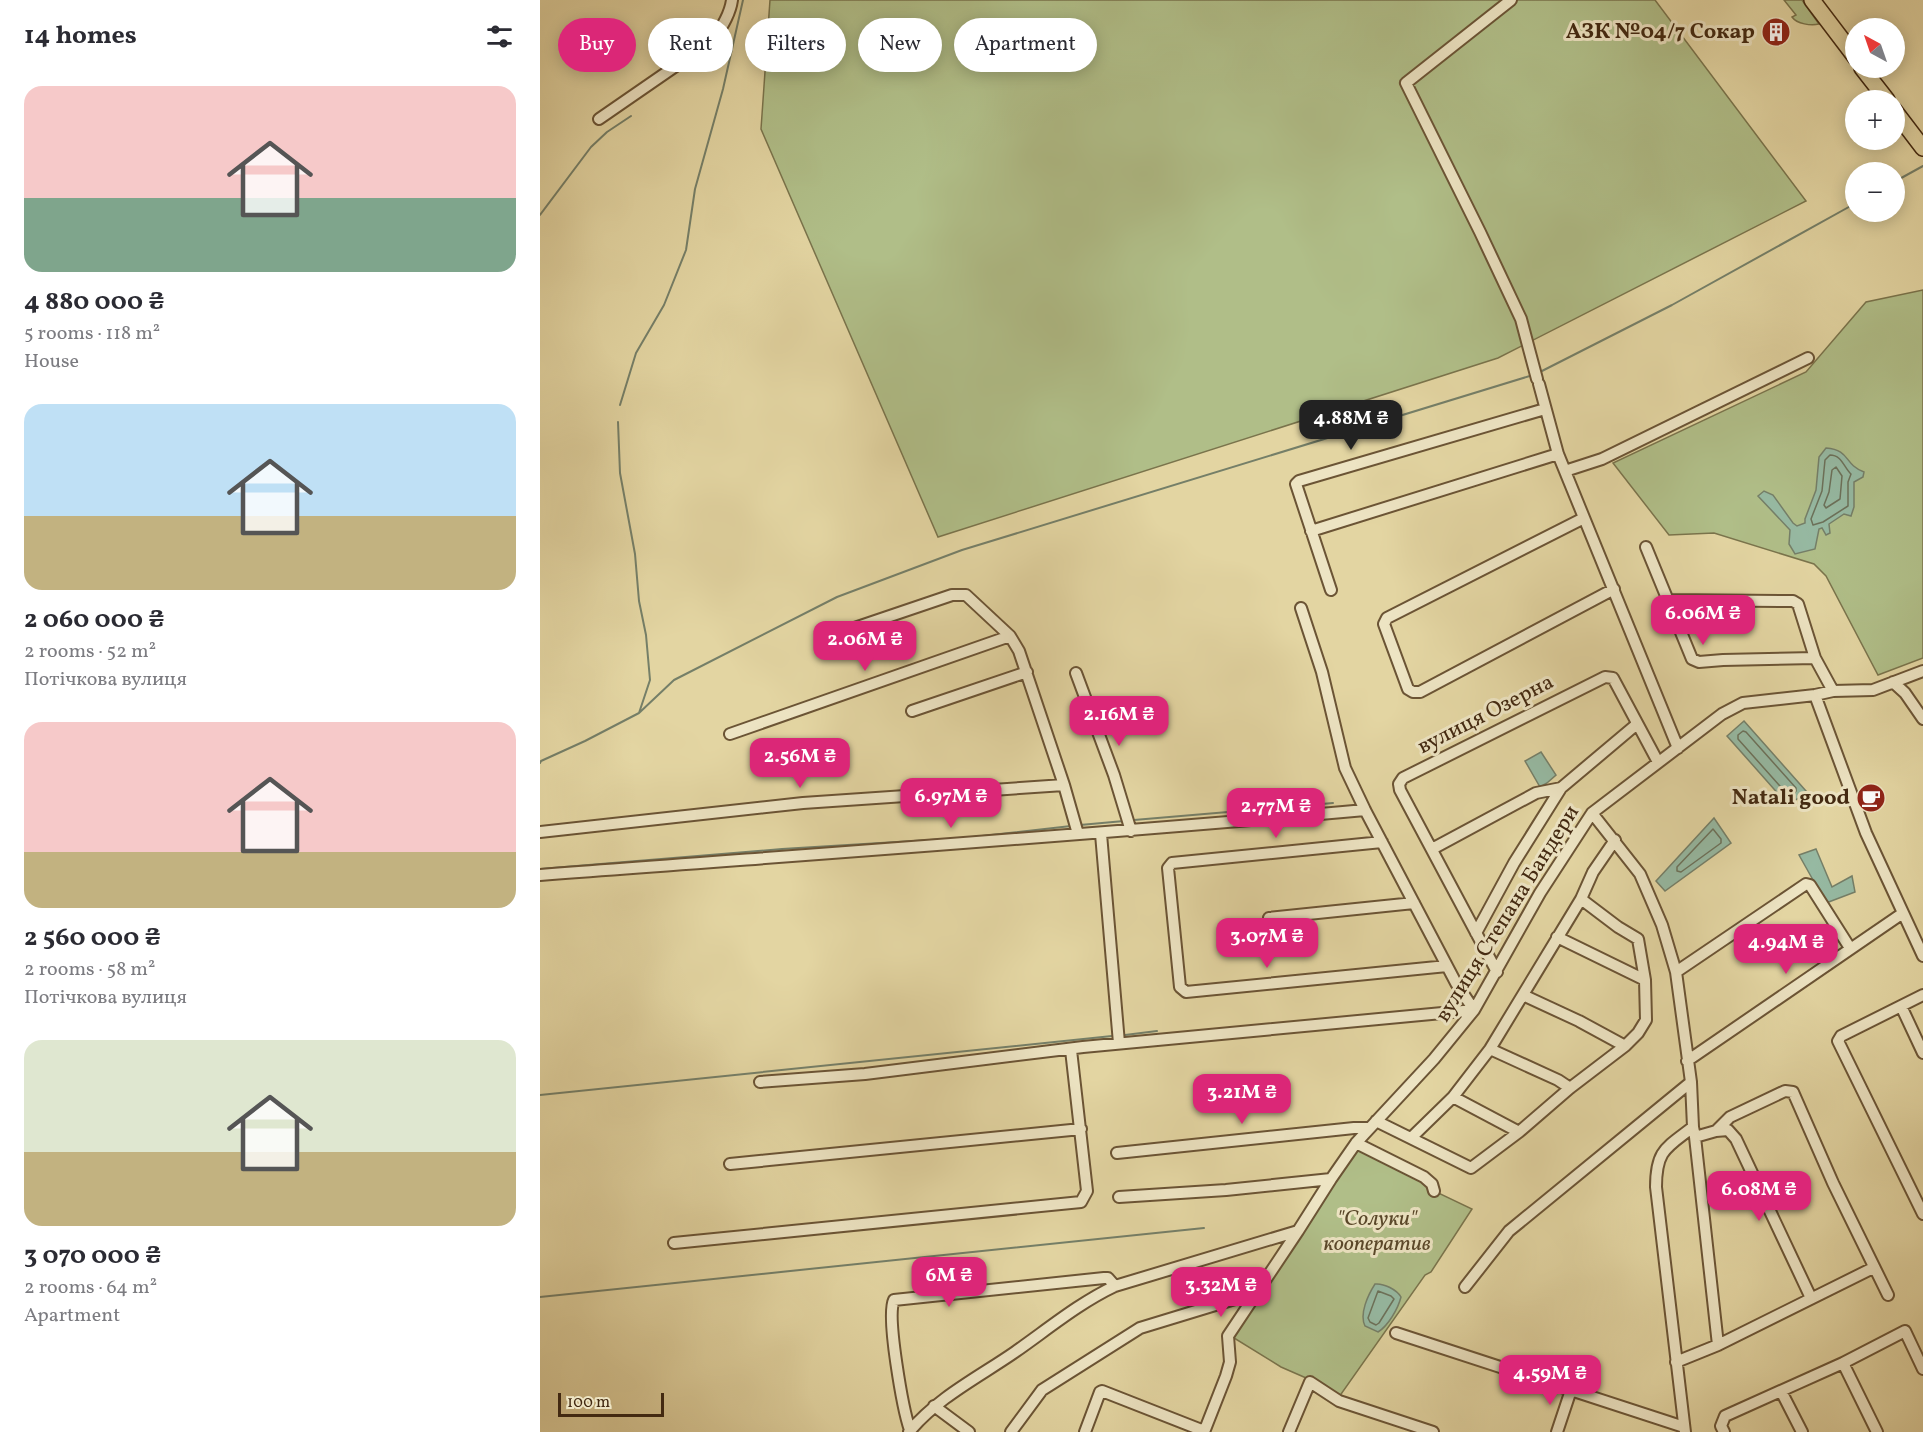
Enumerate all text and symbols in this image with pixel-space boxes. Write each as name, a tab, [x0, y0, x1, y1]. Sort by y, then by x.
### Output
building icon: АЗК №04/7 Сокар	[1760, 16, 1792, 48]
place label: АЗК №04/7 Сокар	[1566, 17, 1755, 48]
text: 14 homes	[24, 18, 137, 54]
chip: Buy	[558, 18, 636, 72]
chip: Rent	[648, 18, 733, 72]
chip: Filters	[745, 18, 846, 72]
chip: New	[858, 18, 942, 72]
chip: Apartment	[954, 18, 1097, 72]
north arrow	[1845, 18, 1905, 78]
map controls	[1845, 18, 1905, 222]
icon: filters	[483, 20, 516, 53]
button: +	[1845, 90, 1905, 150]
icon: home	[216, 125, 324, 233]
button: −	[1845, 162, 1905, 222]
text: 4 880 000 ₴	[24, 284, 165, 320]
text: 5 rooms · 118 m²	[24, 320, 160, 348]
text: House	[24, 348, 79, 376]
pin: 4.88M ₴	[1296, 400, 1406, 451]
text: 4.88M ₴	[1313, 405, 1389, 433]
icon: home	[216, 443, 324, 551]
pin: 6.06M ₴	[1648, 595, 1758, 646]
text: 6.06M ₴	[1665, 600, 1741, 628]
text: 2 060 000 ₴	[24, 602, 164, 638]
pin: 2.06M ₴	[810, 621, 920, 672]
text: 2.06M ₴	[827, 626, 903, 654]
text: 2 rooms · 52 m²	[24, 638, 156, 666]
text: Потічкова вулиця	[24, 666, 187, 694]
street label: вулиця Озерна	[1412, 667, 1560, 763]
pin: 2.16M ₴	[1064, 696, 1174, 747]
text: 2.16M ₴	[1084, 701, 1154, 729]
pin: 2.56M ₴	[745, 738, 855, 789]
text: 2.56M ₴	[764, 743, 836, 771]
icon: home	[216, 761, 324, 869]
pin: 6.97M ₴	[896, 778, 1006, 829]
cafe icon: Natali good	[1855, 782, 1887, 814]
text: 6.97M ₴	[914, 783, 988, 811]
place label: Natali good	[1732, 783, 1850, 814]
pin: 2.77M ₴	[1221, 788, 1331, 839]
text: 2.77M ₴	[1241, 793, 1311, 821]
street label: вулиця Степана Бандери	[1428, 799, 1588, 1029]
pin: 3.07M ₴	[1212, 918, 1322, 969]
text: 2 560 000 ₴	[24, 920, 161, 956]
text: 3.07M ₴	[1230, 923, 1304, 951]
pin: 4.94M ₴	[1731, 924, 1841, 975]
text: 4.94M ₴	[1748, 929, 1824, 957]
text: 2 rooms · 58 m²	[24, 956, 155, 984]
text: Потічкова вулиця	[24, 984, 187, 1012]
pin: 3.21M ₴	[1187, 1074, 1297, 1125]
icon: home	[216, 1079, 324, 1187]
text: 3.21M ₴	[1207, 1079, 1277, 1107]
pin: 6.08M ₴	[1704, 1171, 1814, 1222]
text: 6.08M ₴	[1721, 1176, 1797, 1204]
park label: "Солуки" кооператив	[1323, 1204, 1431, 1260]
text: 3 070 000 ₴	[24, 1238, 161, 1274]
pin: 6M ₴	[913, 1257, 985, 1308]
text: 6M ₴	[926, 1262, 972, 1290]
pin: 3.32M ₴	[1166, 1267, 1276, 1318]
text: 3.32M ₴	[1185, 1272, 1257, 1300]
text: 2 rooms · 64 m²	[24, 1274, 157, 1302]
text: Apartment	[24, 1302, 120, 1330]
pin: 4.59M ₴	[1495, 1355, 1605, 1406]
text: 4.59M ₴	[1513, 1360, 1587, 1388]
scale bar	[558, 1390, 664, 1418]
text: 100 m	[567, 1392, 610, 1414]

